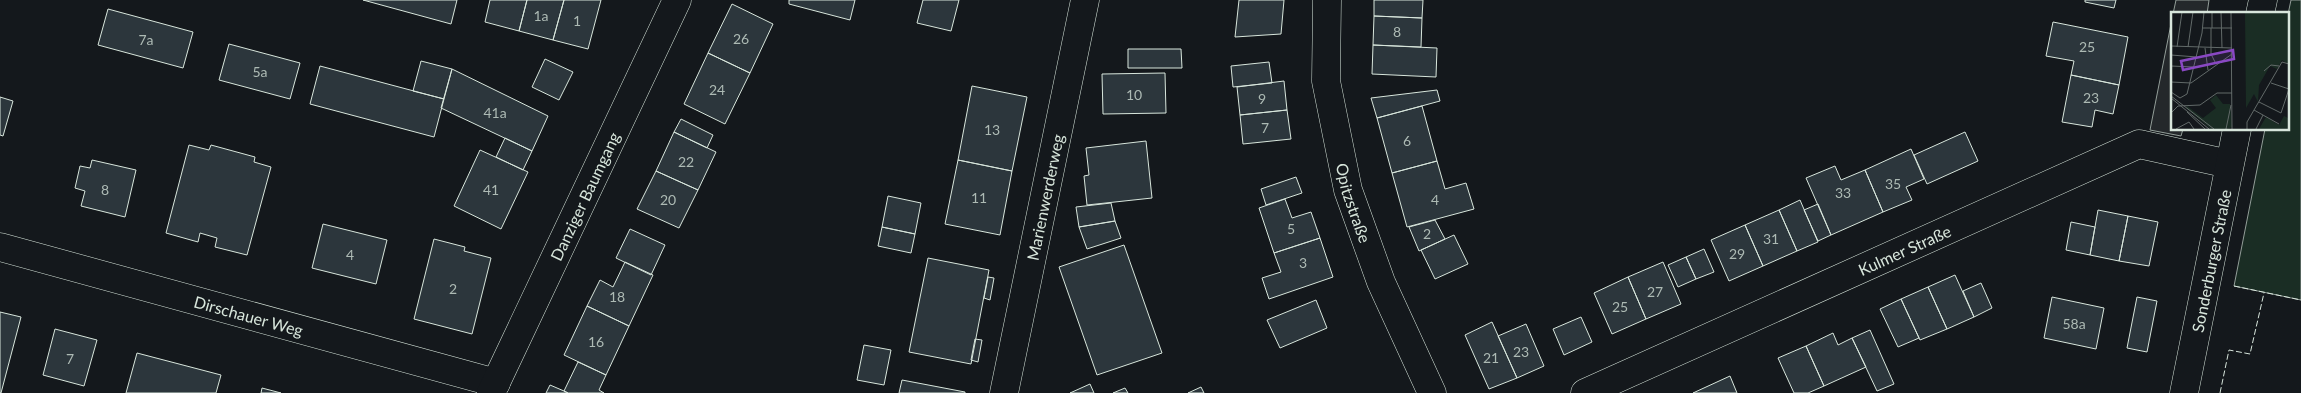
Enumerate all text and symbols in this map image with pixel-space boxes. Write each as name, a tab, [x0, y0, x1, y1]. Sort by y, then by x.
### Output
house number: 1a	[533, 7, 549, 24]
house number: 1	[573, 12, 581, 29]
inset map	[2171, 12, 2288, 130]
house number: 8	[1393, 23, 1401, 40]
house number: 26	[733, 30, 749, 47]
house number: 7a	[138, 31, 154, 48]
house number: 25	[2079, 38, 2095, 55]
house number: 5a	[252, 63, 268, 80]
house number: 24	[709, 81, 725, 98]
house number: 10	[1126, 86, 1142, 103]
house number: 23	[2083, 89, 2099, 106]
house number: 9	[1258, 90, 1266, 107]
house number: 41a	[483, 104, 507, 121]
house number: 7	[1261, 119, 1269, 136]
house number: 13	[984, 121, 1000, 138]
street label: Danziger Baumgang	[546, 129, 623, 263]
street label: Marienwerderweg	[1022, 132, 1067, 262]
house number: 6	[1403, 132, 1411, 149]
house number: 22	[678, 153, 694, 170]
street label: Opitzstraße	[1333, 161, 1376, 245]
house number: 35	[1885, 175, 1901, 192]
house number: 8	[101, 181, 109, 198]
house number: 41	[483, 181, 499, 198]
house number: 33	[1835, 184, 1851, 201]
street label: Sonderburger Straße	[2187, 188, 2234, 334]
house number: 11	[971, 189, 987, 206]
house number: 20	[660, 191, 676, 208]
house number: 4	[1431, 191, 1439, 208]
house number: 5	[1287, 220, 1295, 237]
street label: Kulmer Straße	[1855, 220, 1954, 279]
house number: 2	[1423, 225, 1431, 242]
house number: 31	[1763, 230, 1779, 247]
house number: 29	[1729, 245, 1745, 262]
house number: 4	[346, 246, 354, 263]
house number: 3	[1299, 254, 1307, 271]
house number: 2	[449, 280, 457, 297]
house number: 27	[1647, 283, 1663, 300]
house number: 18	[609, 288, 625, 305]
street label: Dirschauer Weg	[192, 291, 305, 339]
house number: 25	[1612, 298, 1628, 315]
house number: 58a	[2062, 315, 2086, 332]
house number: 16	[588, 333, 604, 350]
house number: 23	[1513, 343, 1529, 360]
house number: 21	[1483, 349, 1499, 366]
house number: 7	[66, 350, 74, 367]

